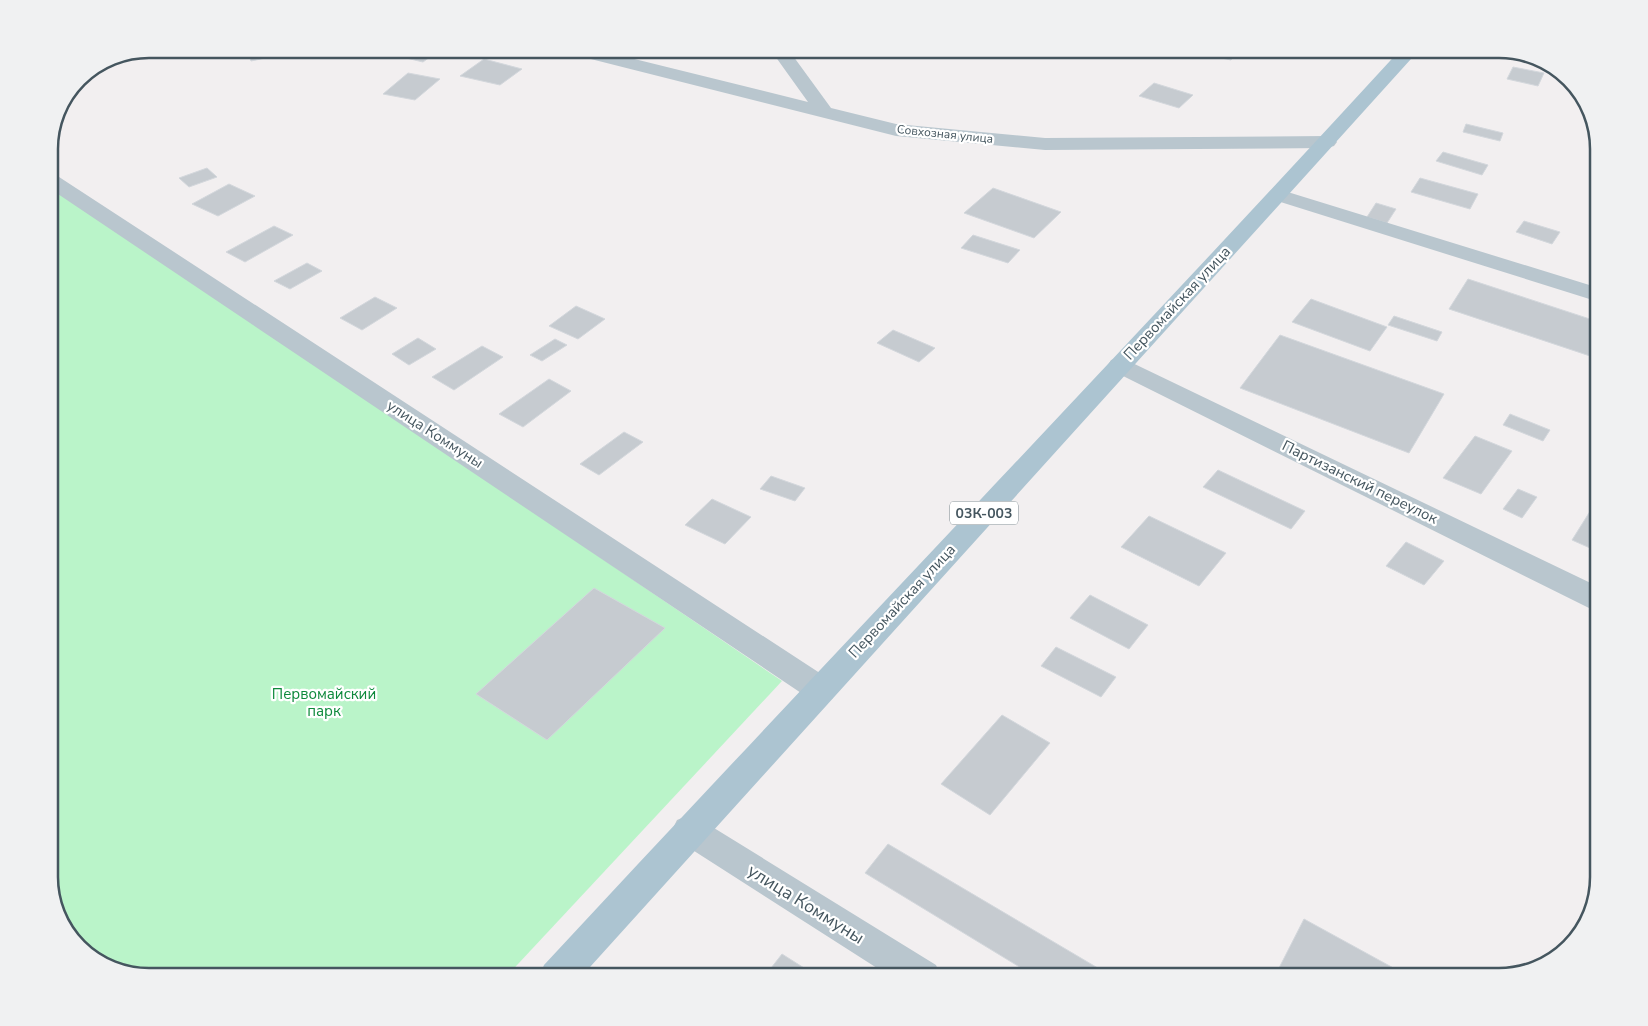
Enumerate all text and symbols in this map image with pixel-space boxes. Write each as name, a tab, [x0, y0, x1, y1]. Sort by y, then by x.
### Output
street label: Совхозная улица	[896, 121, 994, 147]
street label: Первомайская улица	[1119, 242, 1235, 364]
street label: улица Коммуны	[383, 395, 487, 473]
street label: Партизанский переулок	[1279, 436, 1441, 528]
road number: 03К-003	[950, 502, 1018, 524]
street label: Первомайская улица	[844, 540, 960, 662]
park label: Первомайский парк	[272, 684, 376, 721]
street label: улица Коммуны	[743, 859, 869, 949]

